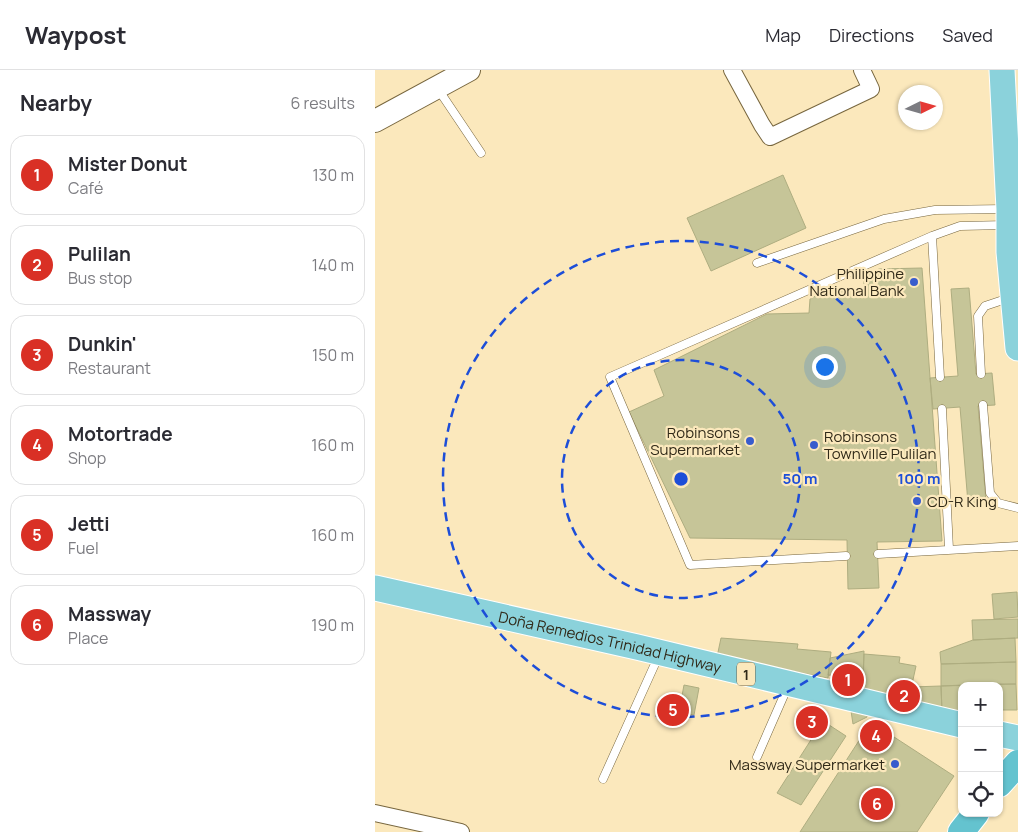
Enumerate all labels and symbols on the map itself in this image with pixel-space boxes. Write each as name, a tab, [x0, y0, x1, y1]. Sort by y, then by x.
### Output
north arrow	[898, 85, 943, 130]
place label: Philippine National Bank	[809, 263, 905, 301]
marker: Philippine National Bank	[908, 276, 920, 288]
your location	[812, 354, 838, 380]
place label: Robinsons Supermarket	[650, 422, 740, 460]
place label: Robinsons Townville Pulilan	[824, 426, 936, 464]
marker: Robinsons Supermarket	[744, 435, 756, 447]
marker: Robinsons Townville Pulilan	[808, 439, 820, 451]
text: 50 m	[782, 468, 818, 489]
text: 100 m	[898, 468, 940, 489]
centre of rings	[672, 470, 690, 488]
place label: CD-R King	[927, 491, 997, 512]
marker: CD-R King	[911, 495, 923, 507]
street label: Doña Remedios Trinidad Highway	[497, 606, 724, 677]
pin: 1	[832, 661, 864, 699]
road number: 1	[737, 662, 755, 686]
pin: 2	[888, 677, 920, 715]
pin: 5	[657, 691, 689, 729]
pin: 3	[796, 703, 828, 741]
pin: 4	[860, 717, 892, 755]
place label: Massway Supermarket	[729, 754, 885, 775]
marker: Massway Supermarket	[889, 758, 901, 770]
pin: 6	[861, 785, 893, 823]

